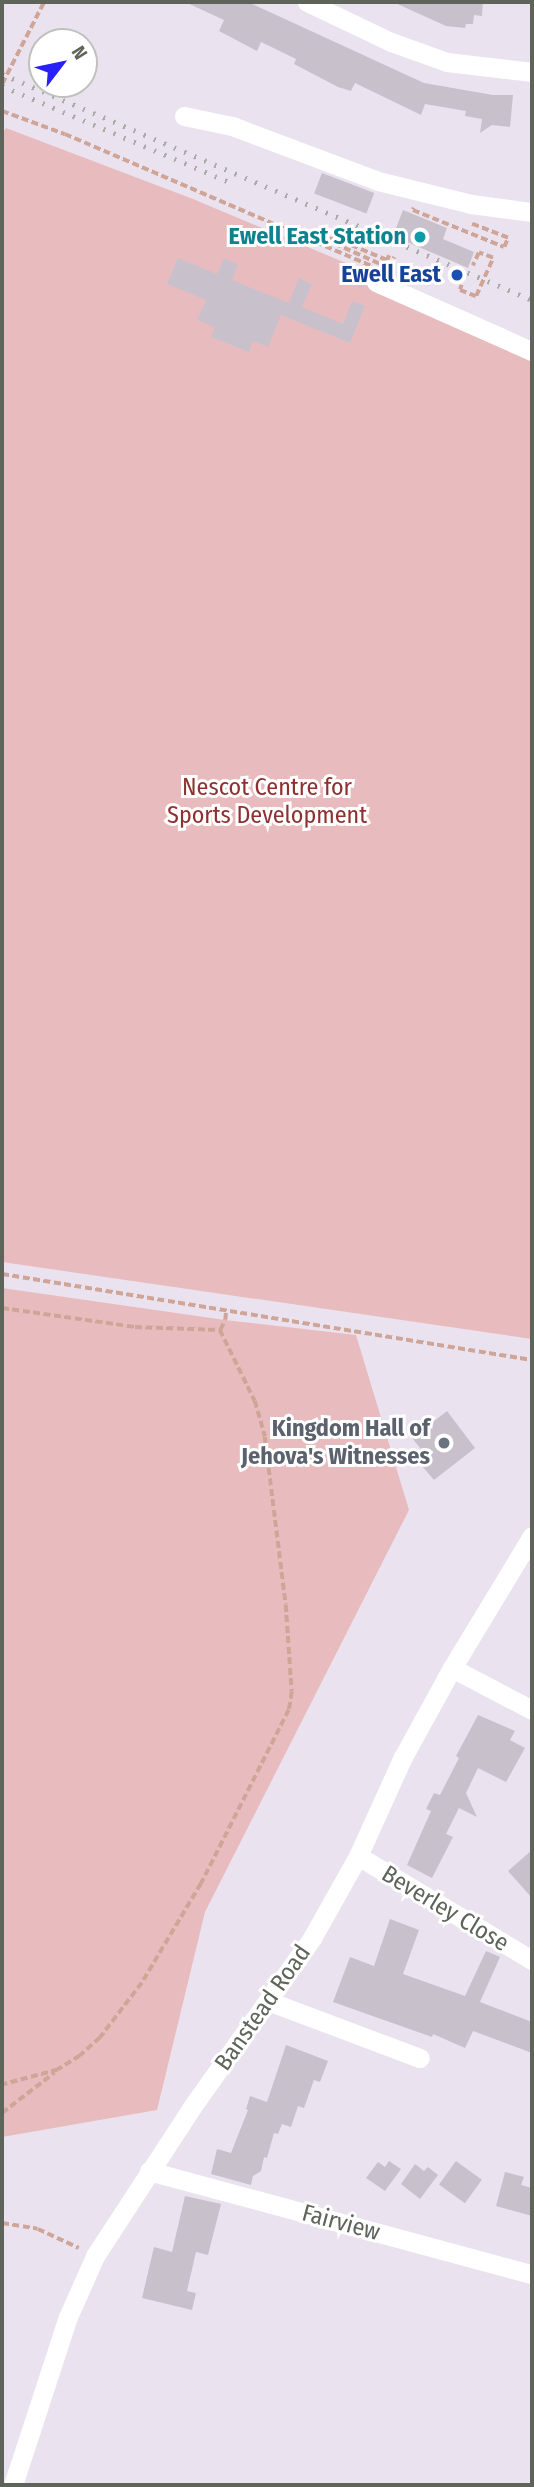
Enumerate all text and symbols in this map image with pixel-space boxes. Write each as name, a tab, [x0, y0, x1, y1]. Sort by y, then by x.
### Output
north arrow	[28, 28, 98, 98]
text: N	[67, 42, 92, 64]
place label: Ewell East Station	[229, 223, 406, 251]
marker: Ewell East Station	[412, 229, 428, 245]
place label: Ewell East	[341, 261, 441, 289]
marker: Ewell East	[447, 265, 467, 285]
park label: Nescot Centre for Sports Development	[167, 774, 367, 830]
place label: Kingdom Hall of Jehova's Witnesses	[241, 1415, 430, 1471]
marker: Kingdom Hall of Jehova's Witnesses	[436, 1435, 452, 1451]
street label: Beverley Close	[376, 1860, 514, 1958]
street label: Banstead Road	[209, 1940, 317, 2076]
street label: Fairview	[299, 2199, 383, 2247]

